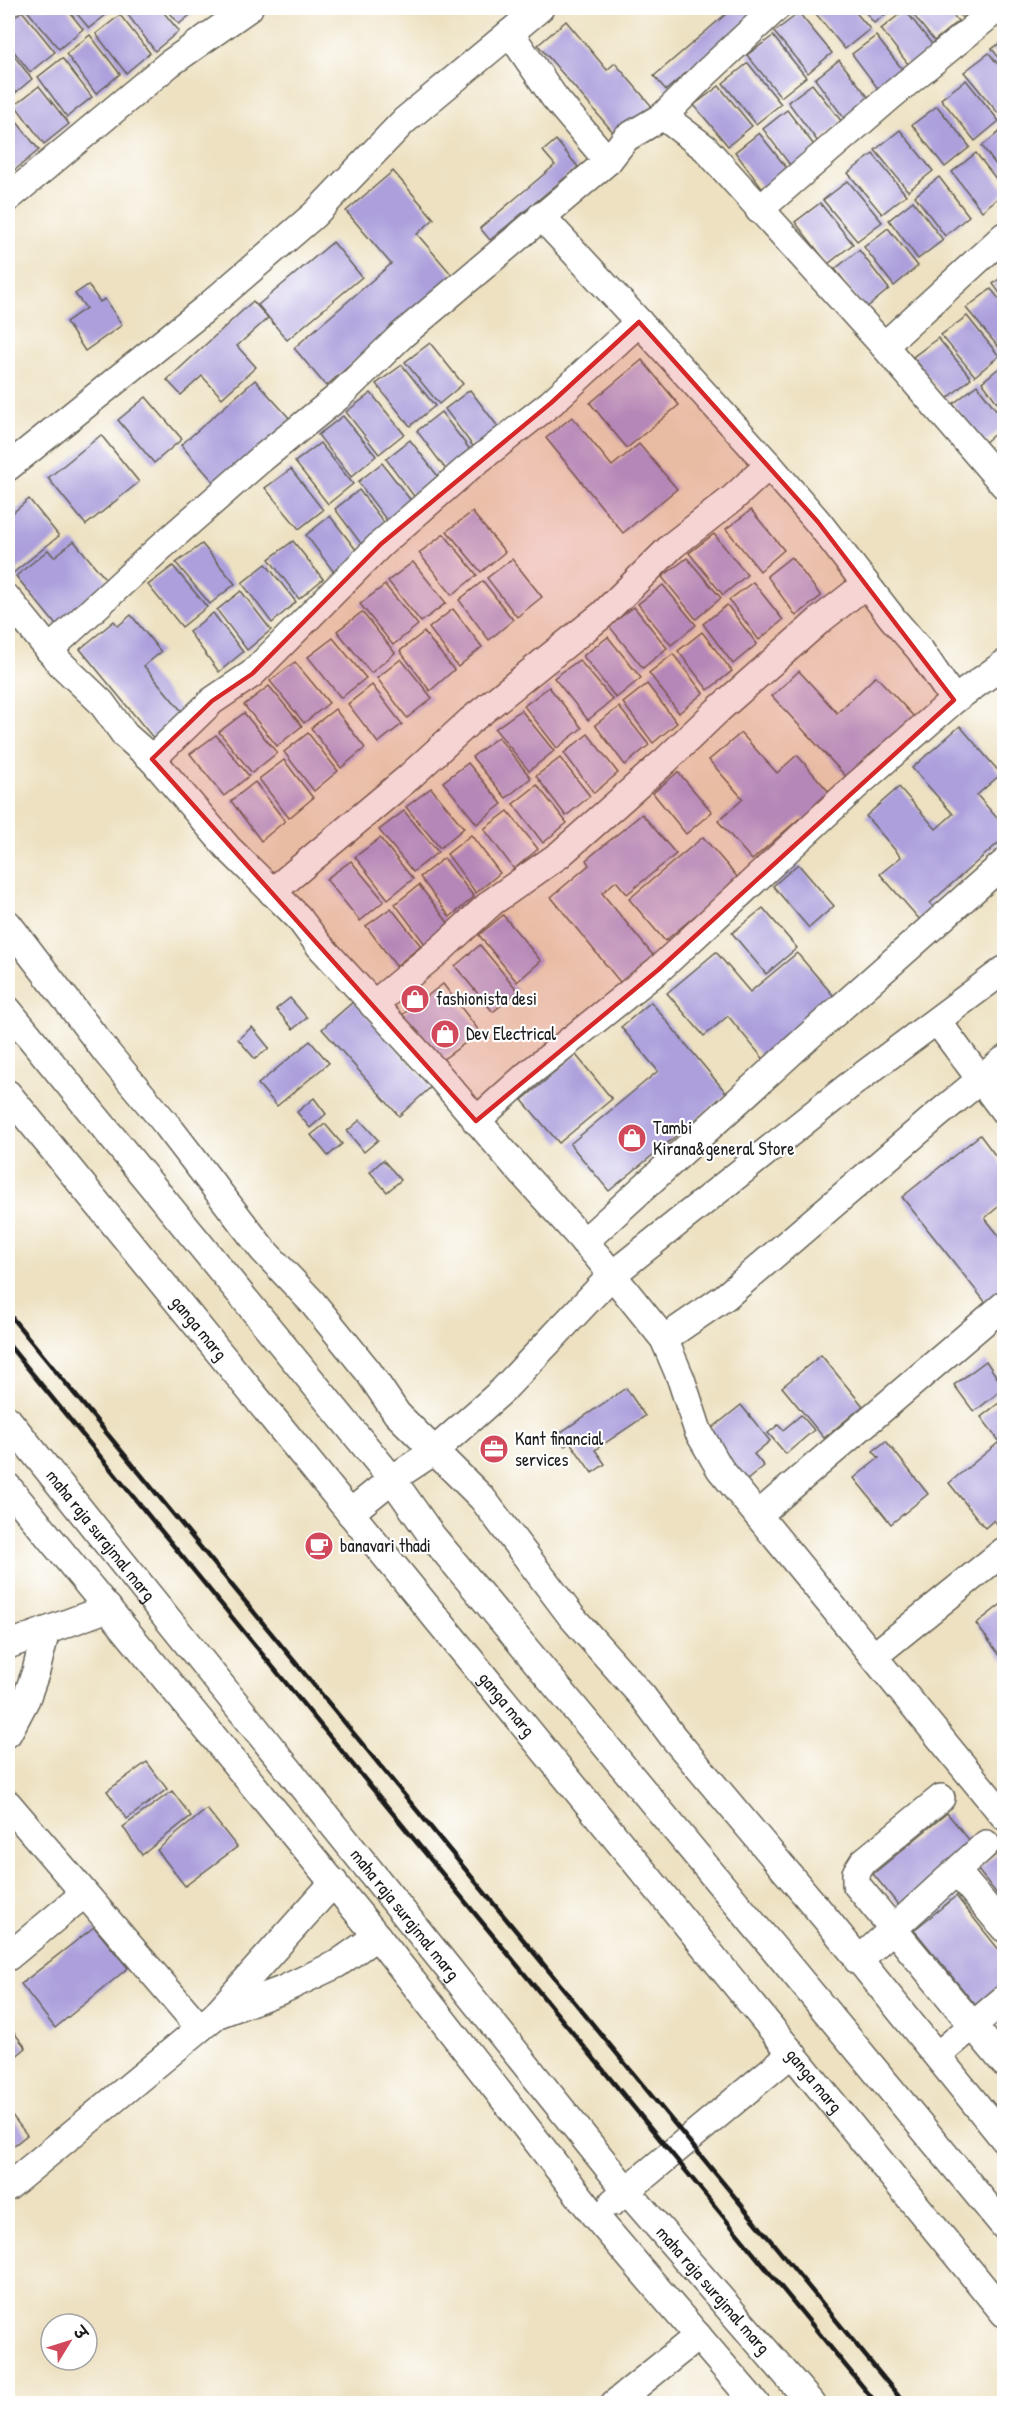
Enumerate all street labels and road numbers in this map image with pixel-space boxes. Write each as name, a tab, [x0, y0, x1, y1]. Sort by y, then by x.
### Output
street label: ganga marg	[166, 1290, 233, 1365]
street label: maha raja surajmal marg	[40, 1464, 162, 1606]
street label: ganga marg	[473, 1666, 541, 1742]
street label: maha raja surajmal marg	[345, 1843, 466, 1985]
street label: ganga marg	[781, 2043, 848, 2118]
street label: maha raja surajmal marg	[651, 2220, 776, 2359]

